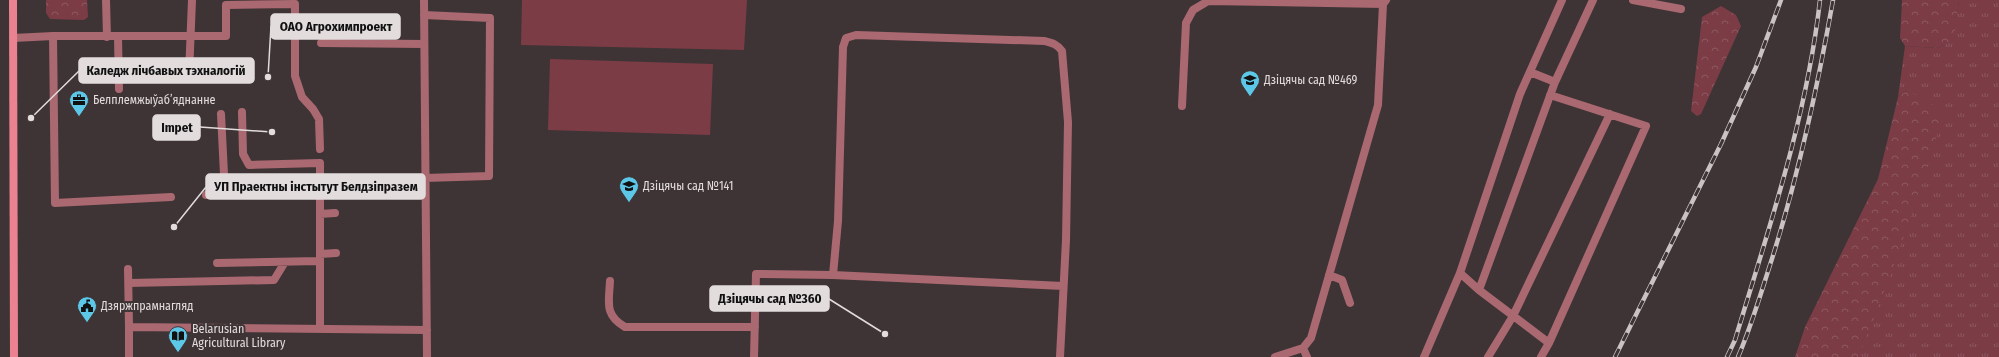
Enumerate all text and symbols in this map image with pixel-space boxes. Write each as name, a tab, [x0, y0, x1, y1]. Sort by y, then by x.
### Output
callout: ОАО Агрохимпроект	[271, 14, 400, 39]
text: ОАО Агрохимпроект	[280, 19, 393, 34]
callout: Каледж лічбавых тэхналогій	[79, 58, 254, 83]
text: Каледж лічбавых тэхналогій	[87, 63, 246, 78]
school or university icon: Дзіцячы сад №469	[1239, 69, 1261, 97]
place label: Дзіцячы сад №469	[1263, 73, 1357, 87]
office icon: Белплемжыўабʼяднанне	[68, 89, 90, 117]
place label: Белплемжыўабʼяднанне	[93, 93, 216, 107]
callout: Impet	[153, 115, 200, 140]
text: Impet	[161, 120, 193, 135]
callout: УП Праектны інстытут Белдзіпразем	[206, 174, 425, 199]
school or university icon: Дзіцячы сад №141	[618, 175, 640, 203]
text: УП Праектны інстытут Белдзіпразем	[213, 179, 418, 194]
place label: Дзіцячы сад №141	[642, 179, 733, 193]
callout: Дзіцячы сад №360	[710, 286, 829, 311]
text: Дзіцячы сад №360	[717, 291, 822, 306]
public building icon: Дзяржпрамнагляд	[76, 295, 98, 323]
place label: Дзяржпрамнагляд	[100, 299, 193, 313]
place label: Belarusian Agricultural Library	[192, 322, 286, 350]
library icon: Belarusian Agricultural Library	[167, 325, 189, 353]

